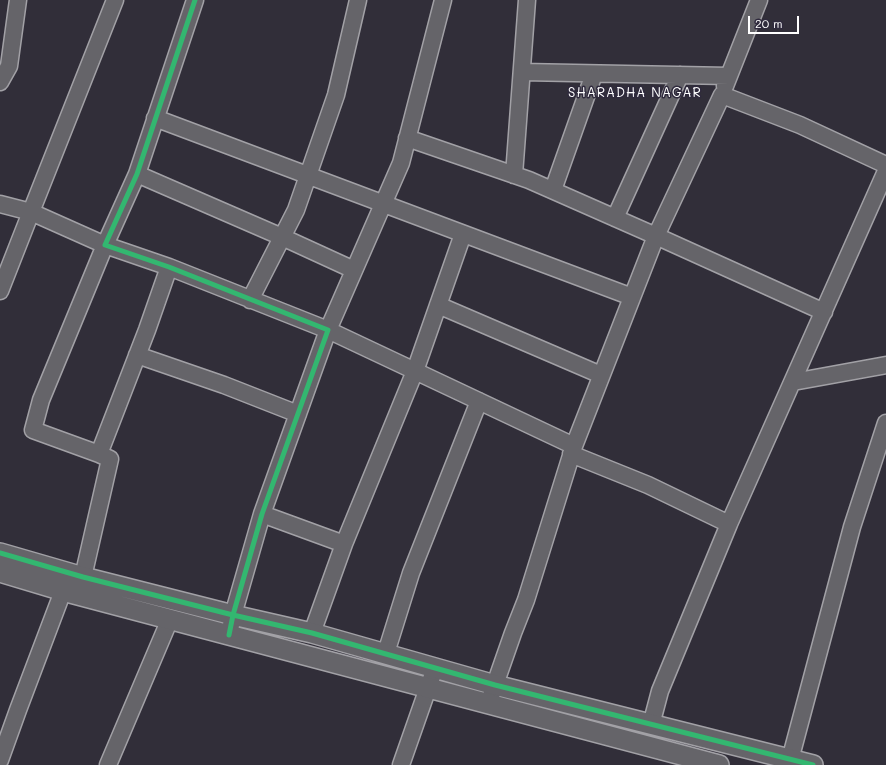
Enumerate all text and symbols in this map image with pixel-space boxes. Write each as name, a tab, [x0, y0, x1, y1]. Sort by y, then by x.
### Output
scale bar	[750, 8, 801, 34]
text: 20 m	[755, 15, 783, 31]
district label: SHARADHA NAGAR	[568, 85, 702, 101]

